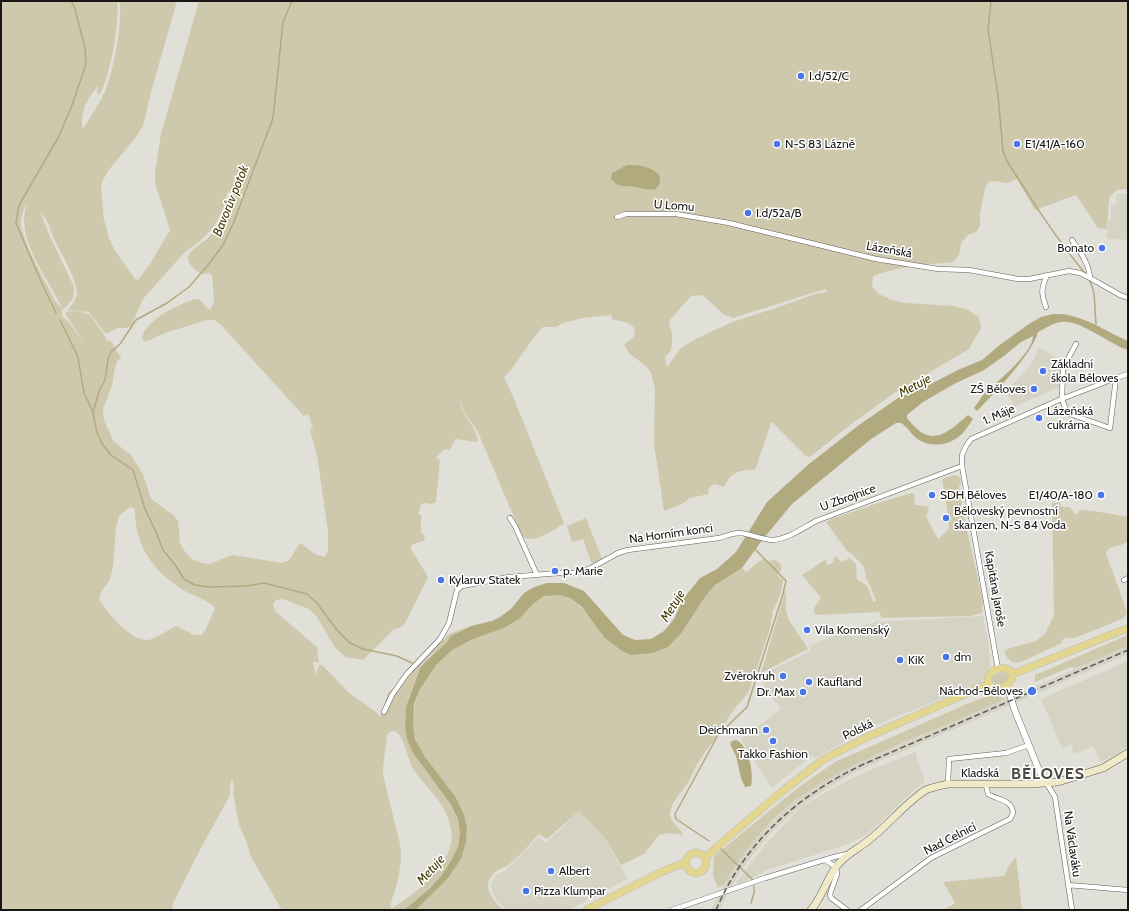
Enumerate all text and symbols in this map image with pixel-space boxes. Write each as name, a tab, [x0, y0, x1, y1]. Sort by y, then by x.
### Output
place label: I.d/52/C	[809, 69, 849, 83]
marker: I.d/52/C	[796, 71, 806, 81]
place label: N-S 83 Lázně	[785, 137, 855, 151]
place label: E1/41/A-160	[1025, 137, 1085, 151]
marker: N-S 83 Lázně	[772, 139, 782, 149]
marker: E1/41/A-160	[1012, 139, 1022, 149]
water label: Bavorův potok	[210, 163, 252, 239]
street label: U Lomu	[653, 197, 695, 215]
place label: I.d/52a/B	[756, 206, 802, 220]
marker: I.d/52a/B	[743, 208, 753, 218]
street label: Lázeňská	[865, 239, 913, 261]
place label: Bonato	[1057, 241, 1094, 255]
marker: Bonato	[1097, 243, 1107, 253]
place label: Základní škola Běloves	[1051, 357, 1118, 385]
marker: Základní škola Běloves	[1038, 366, 1048, 376]
water label: Metuje	[896, 371, 934, 401]
place label: ZŠ Běloves	[970, 382, 1026, 396]
marker: ZŠ Běloves	[1029, 384, 1039, 394]
street label: 1. Máje	[981, 402, 1017, 428]
place label: Lázeňská cukrárna	[1047, 404, 1093, 432]
marker: Lázeňská cukrárna	[1034, 413, 1044, 423]
street label: U Zbrojnice	[818, 481, 878, 515]
place label: SDH Běloves	[940, 488, 1006, 502]
place label: E1/40/A-180	[1029, 488, 1093, 502]
marker: SDH Běloves	[927, 490, 937, 500]
marker: E1/40/A-180	[1096, 490, 1106, 500]
place label: Běloveský pevnostní skanzen, N-S 84 Voda	[954, 504, 1066, 532]
marker: Běloveský pevnostní skanzen, N-S 84 Voda	[941, 513, 951, 523]
street label: Na Horním konci	[628, 521, 714, 547]
street label: Kapitána Jaroše	[981, 550, 1009, 628]
place label: p. Marie	[563, 564, 603, 578]
marker: p. Marie	[550, 566, 560, 576]
place label: Kylaruv Statek	[449, 573, 520, 587]
marker: Kylaruv Statek	[436, 575, 446, 585]
water label: Metuje	[657, 587, 689, 625]
place label: Vila Komenský	[815, 623, 889, 637]
marker: Vila Komenský	[802, 625, 812, 635]
place label: dm	[954, 650, 971, 664]
marker: dm	[941, 652, 951, 662]
place label: KiK	[908, 653, 924, 667]
marker: KiK	[895, 655, 905, 665]
place label: Zvěrokruh	[724, 669, 775, 683]
marker: Zvěrokruh	[778, 671, 788, 681]
place label: Kaufland	[817, 675, 862, 689]
marker: Kaufland	[804, 677, 814, 687]
place label: Náchod-Běloves	[939, 684, 1023, 698]
place label: Dr. Max	[757, 685, 795, 699]
marker: Náchod-Běloves	[1026, 685, 1038, 697]
marker: Dr. Max	[798, 687, 808, 697]
street label: Polská	[840, 717, 876, 743]
place label: Deichmann	[699, 723, 758, 737]
marker: Deichmann	[761, 725, 771, 735]
marker: Takko Fashion	[768, 736, 778, 746]
place label: Takko Fashion	[738, 747, 808, 761]
district label: BĚLOVES	[1011, 764, 1085, 784]
street label: Kladská	[961, 766, 999, 780]
street label: Na Václaváku	[1060, 810, 1084, 878]
street label: Nad Celnicí	[921, 820, 979, 858]
water label: Metuje	[414, 852, 448, 888]
place label: Albert	[559, 864, 590, 878]
marker: Albert	[546, 866, 556, 876]
place label: Pizza Klumpar	[534, 884, 606, 898]
marker: Pizza Klumpar	[521, 886, 531, 896]

